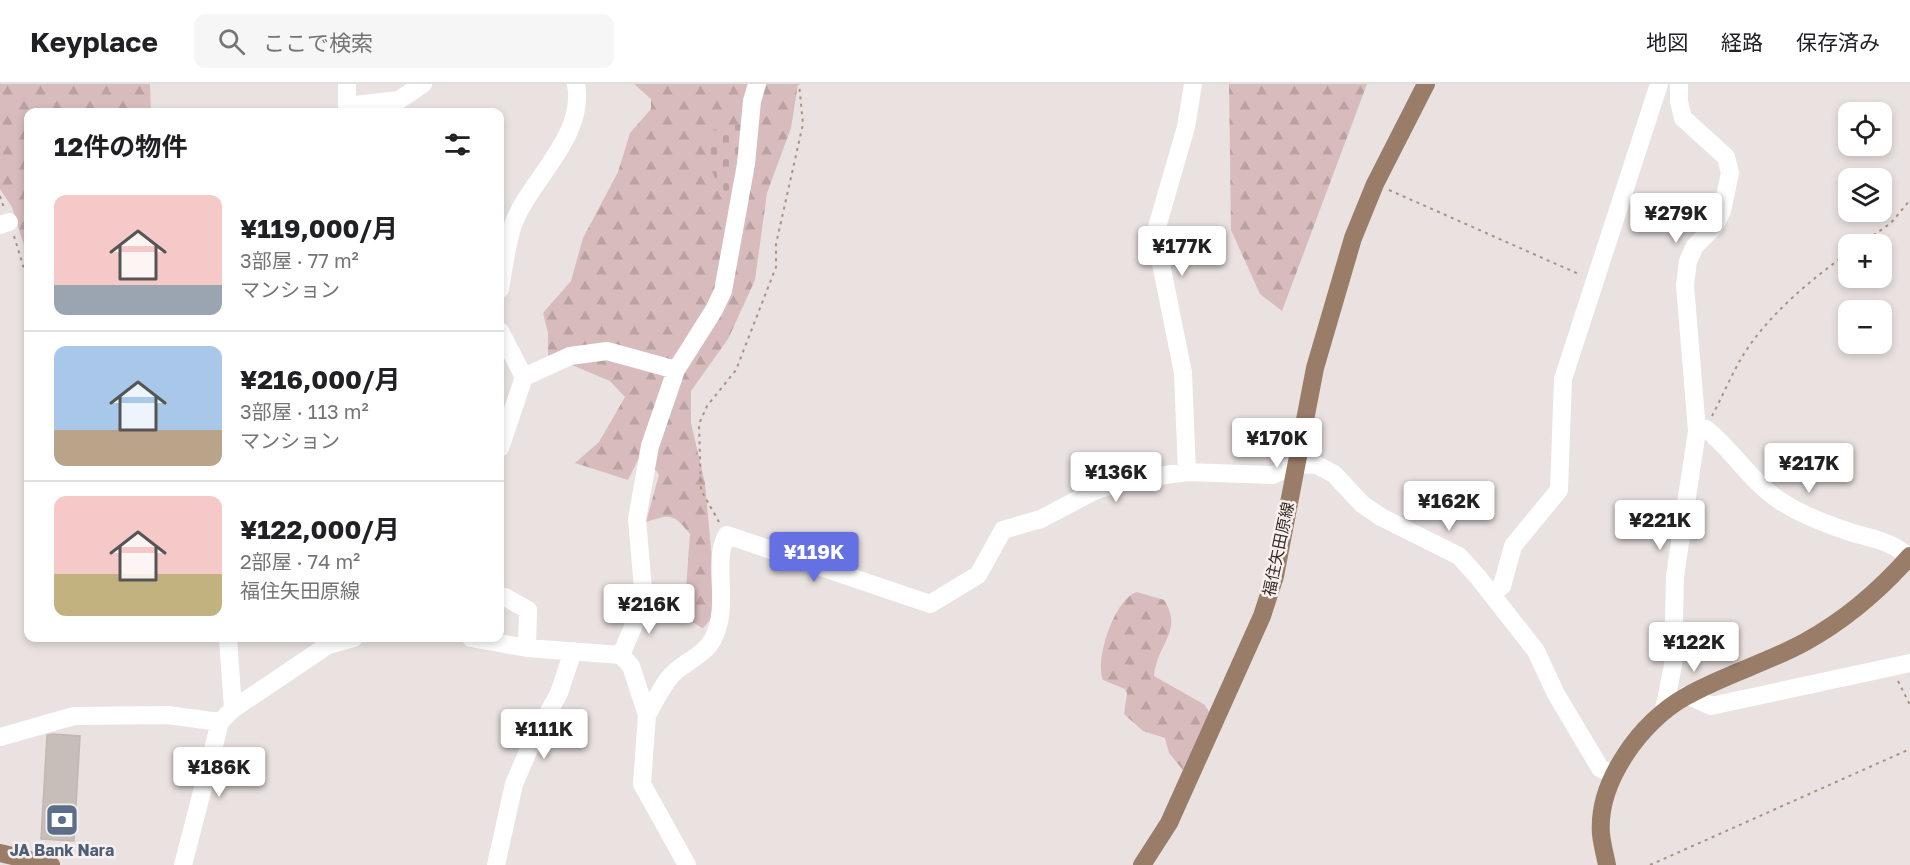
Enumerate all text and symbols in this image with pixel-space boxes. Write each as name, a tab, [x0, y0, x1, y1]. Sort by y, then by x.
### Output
search box	[194, 14, 614, 68]
text: Keyplace	[30, 25, 158, 58]
icon: search	[215, 25, 248, 58]
text: ここで検索	[263, 29, 373, 56]
text: 地図	[1646, 29, 1688, 55]
text: 経路	[1721, 29, 1763, 55]
text: 保存済み	[1796, 29, 1880, 55]
map controls	[1838, 102, 1892, 354]
button: locate	[1838, 102, 1892, 156]
icon: filters	[441, 128, 474, 161]
text: 12件の物件	[54, 131, 187, 162]
button: layers	[1838, 168, 1892, 222]
pin: ¥279K	[1634, 193, 1718, 244]
text: ¥279K	[1644, 200, 1708, 224]
text: ¥119,000/月	[240, 213, 398, 244]
icon: home	[102, 219, 174, 291]
pin: ¥177K	[1140, 226, 1224, 277]
text: ¥177K	[1152, 233, 1212, 257]
button: +	[1838, 234, 1892, 288]
text: 3部屋 · 77 m²	[240, 248, 359, 272]
text: マンション	[240, 277, 340, 301]
button: −	[1838, 300, 1892, 354]
text: ¥216,000/月	[240, 364, 400, 395]
icon: home	[102, 370, 174, 442]
text: 3部屋 · 113 m²	[240, 399, 369, 423]
pin: ¥170K	[1235, 418, 1319, 469]
text: ¥170K	[1246, 425, 1308, 449]
text: マンション	[240, 428, 340, 452]
pin: ¥217K	[1767, 443, 1851, 494]
text: ¥217K	[1778, 450, 1840, 474]
pin: ¥136K	[1074, 452, 1158, 503]
text: ¥136K	[1085, 459, 1147, 483]
pin: ¥162K	[1407, 481, 1491, 532]
text: ¥162K	[1418, 488, 1480, 512]
street label: 福住矢田原線	[1258, 500, 1298, 598]
pin: ¥221K	[1618, 500, 1702, 551]
text: ¥221K	[1629, 507, 1691, 531]
text: ¥122,000/月	[240, 514, 400, 545]
icon: home	[102, 520, 174, 592]
pin: ¥119K	[772, 532, 856, 583]
text: ¥119K	[784, 539, 845, 563]
text: 2部屋 · 74 m²	[240, 549, 360, 573]
text: 福住矢田原線	[240, 578, 360, 602]
pin: ¥216K	[607, 584, 691, 635]
text: ¥216K	[618, 591, 680, 615]
pin: ¥122K	[1652, 622, 1736, 673]
text: ¥122K	[1663, 629, 1725, 653]
pin: ¥111K	[502, 709, 586, 760]
text: ¥111K	[515, 716, 573, 740]
pin: ¥186K	[177, 747, 261, 798]
text: ¥186K	[187, 754, 251, 778]
bank icon: JA Bank Nara	[44, 802, 80, 838]
place label: JA Bank Nara	[10, 840, 114, 860]

